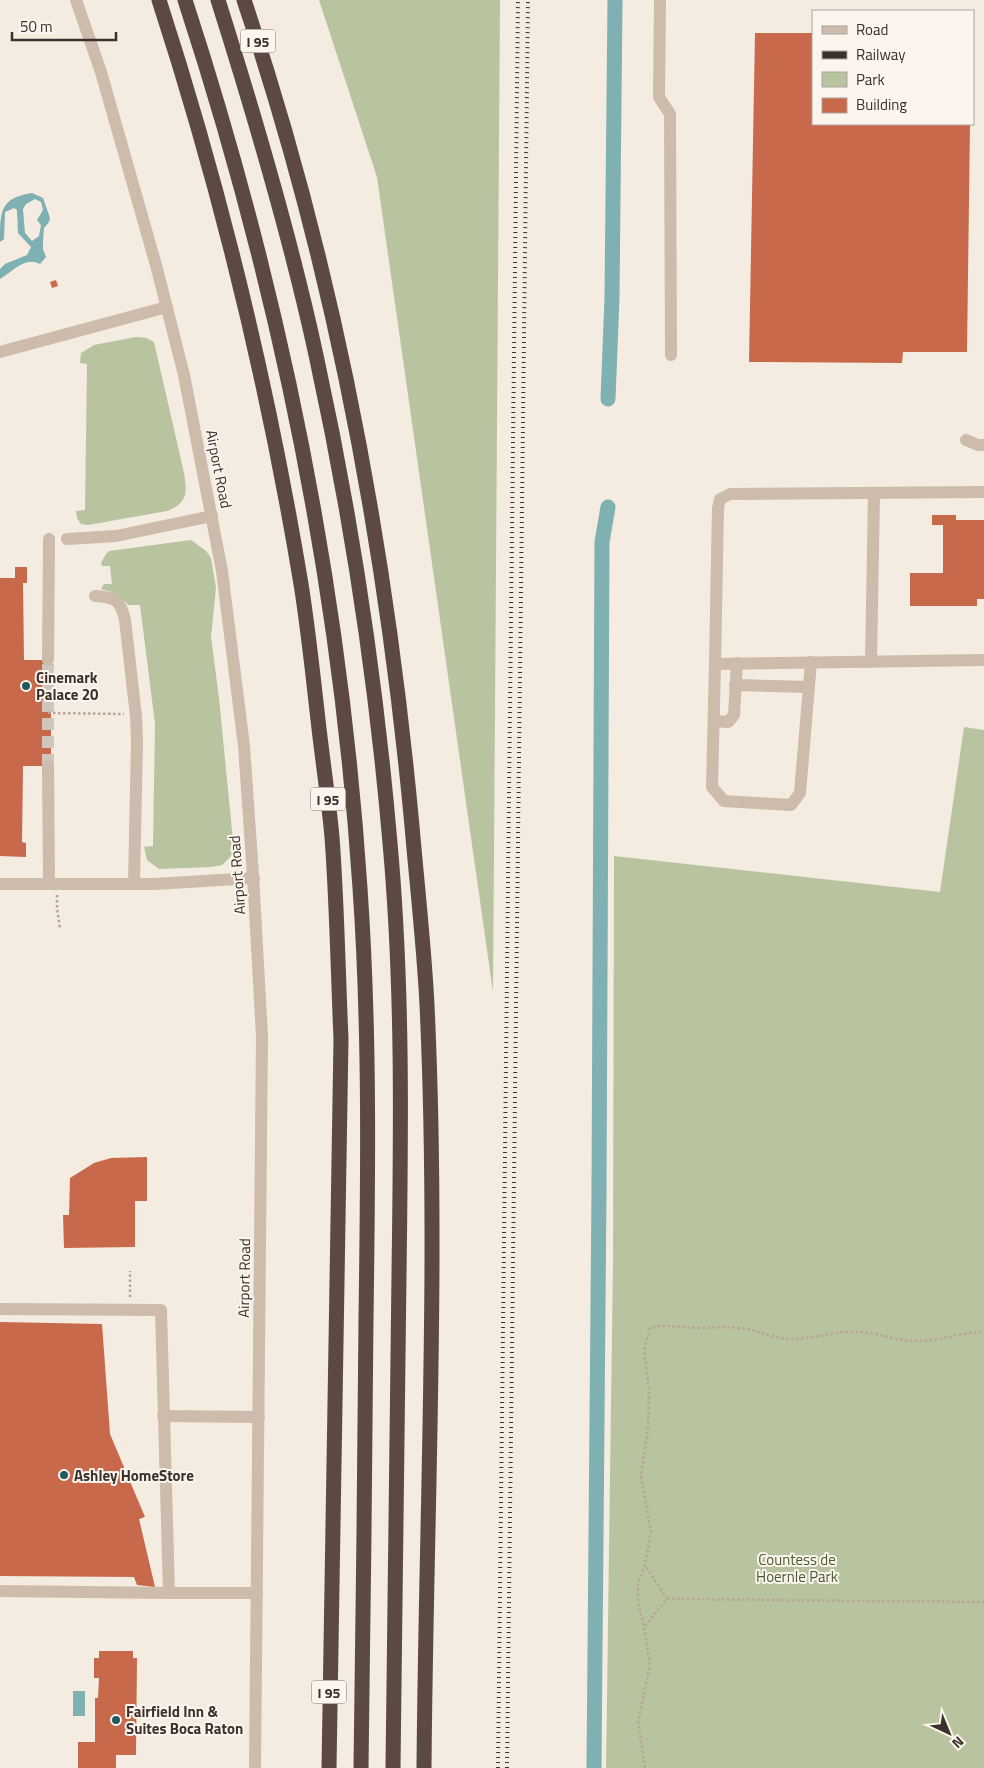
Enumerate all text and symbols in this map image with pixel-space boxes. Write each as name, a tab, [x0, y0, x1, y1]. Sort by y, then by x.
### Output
scale bar	[12, 10, 116, 42]
legend	[812, 10, 974, 125]
text: 50 m	[20, 15, 53, 38]
text: Road	[856, 18, 888, 41]
road number: I 95	[240, 29, 276, 52]
text: Railway	[856, 43, 906, 66]
text: Park	[856, 68, 885, 91]
text: Building	[856, 93, 907, 116]
street label: Airport Road	[200, 428, 238, 510]
place label: Cinemark Palace 20	[36, 666, 99, 706]
marker: Cinemark Palace 20	[20, 680, 32, 692]
road number: I 95	[310, 788, 346, 811]
street label: Airport Road	[223, 835, 251, 915]
street label: Airport Road	[232, 1238, 256, 1318]
place label: Ashley HomeStore	[74, 1464, 194, 1487]
marker: Ashley HomeStore	[58, 1469, 70, 1481]
park label: Countess de Hoernle Park	[756, 1548, 838, 1588]
road number: I 95	[312, 1680, 346, 1704]
place label: Fairfield Inn & Suites Boca Raton	[126, 1700, 243, 1740]
north arrow	[924, 1708, 974, 1758]
marker: Fairfield Inn & Suites Boca Raton	[110, 1714, 122, 1726]
text: N	[948, 1732, 969, 1754]

